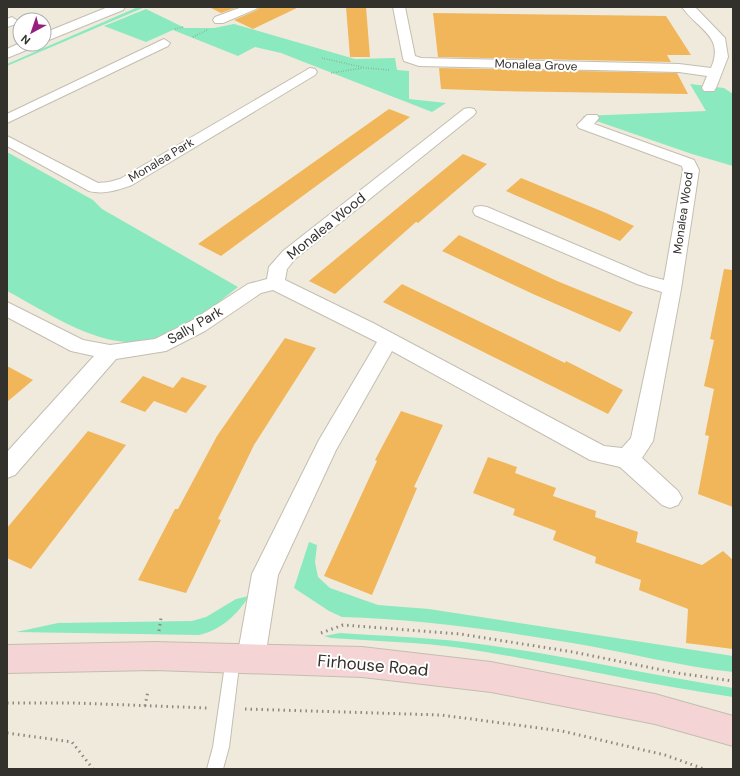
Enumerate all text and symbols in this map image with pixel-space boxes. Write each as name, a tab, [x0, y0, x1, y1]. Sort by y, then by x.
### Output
north arrow	[12, 12, 52, 52]
text: N	[18, 32, 33, 48]
street label: Monalea Grove	[494, 56, 578, 74]
street label: Monalea Park	[125, 134, 197, 186]
street label: Monalea Wood	[669, 171, 697, 255]
street label: Monalea Wood	[283, 189, 369, 263]
street label: Sally Park	[164, 302, 226, 348]
street label: Firhouse Road	[317, 649, 429, 681]

